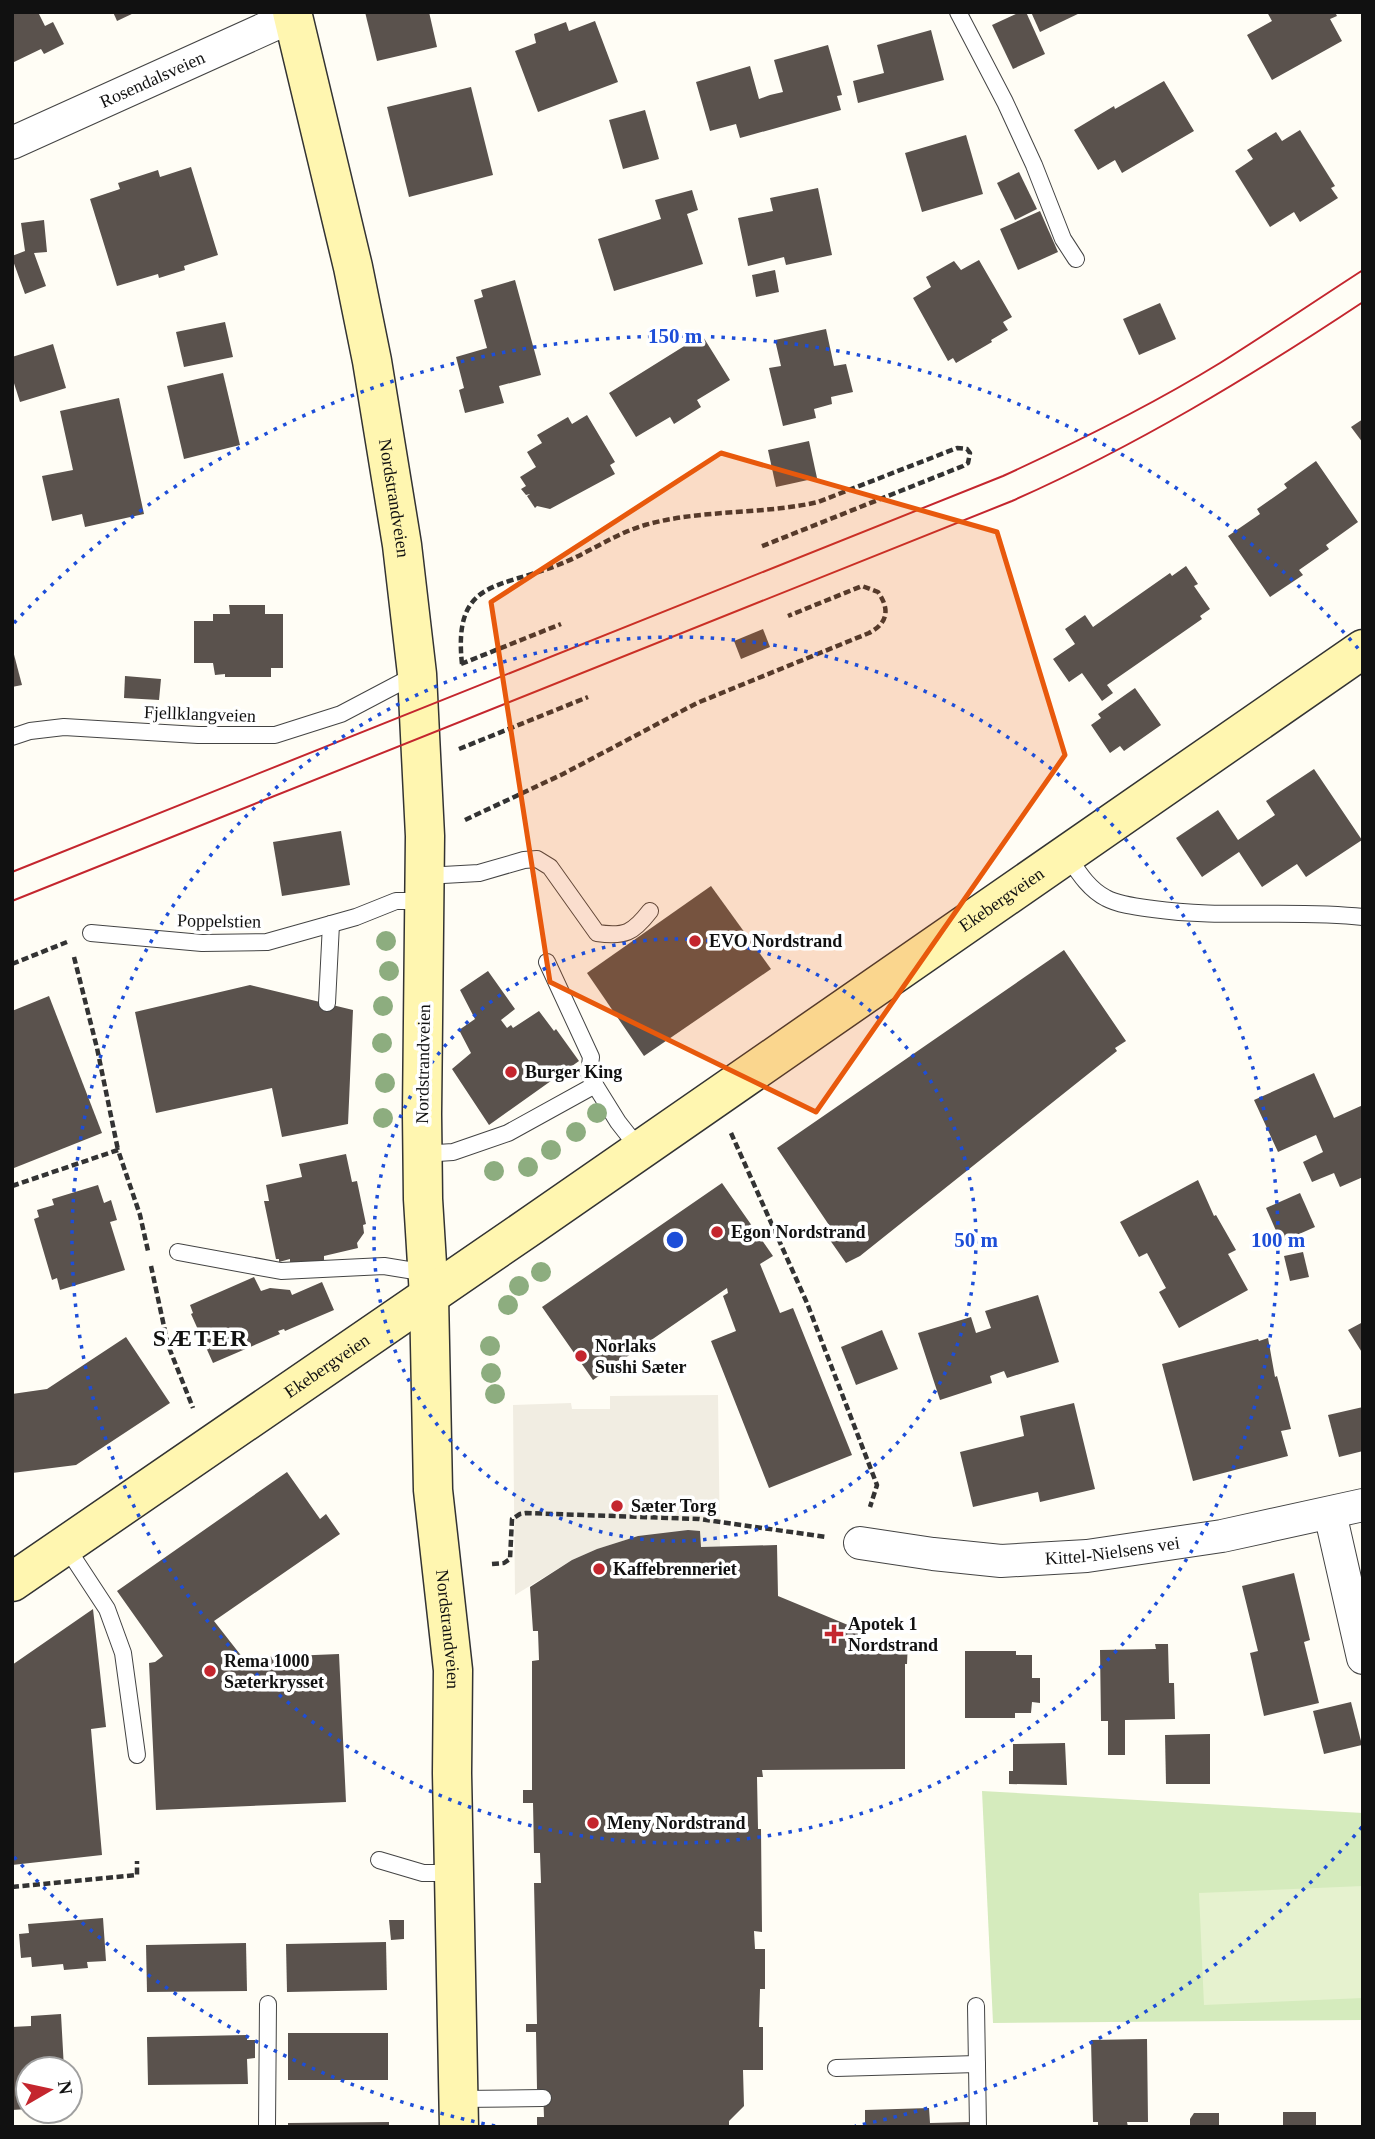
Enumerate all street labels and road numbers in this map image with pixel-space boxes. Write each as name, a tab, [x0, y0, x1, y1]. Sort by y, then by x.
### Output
street label: Rosendalsveien	[97, 47, 208, 112]
street label: Nordstrandveien	[375, 437, 413, 559]
street label: Fjellklangveien	[144, 702, 256, 726]
street label: Ekebergveien	[955, 863, 1048, 936]
street label: Poppelstien	[177, 910, 261, 932]
street label: Nordstrandveien	[412, 1004, 434, 1124]
street label: Ekebergveien	[281, 1330, 373, 1402]
street label: Kittel-Nielsens vei	[1044, 1532, 1181, 1568]
street label: Nordstrandveien	[432, 1569, 463, 1689]

